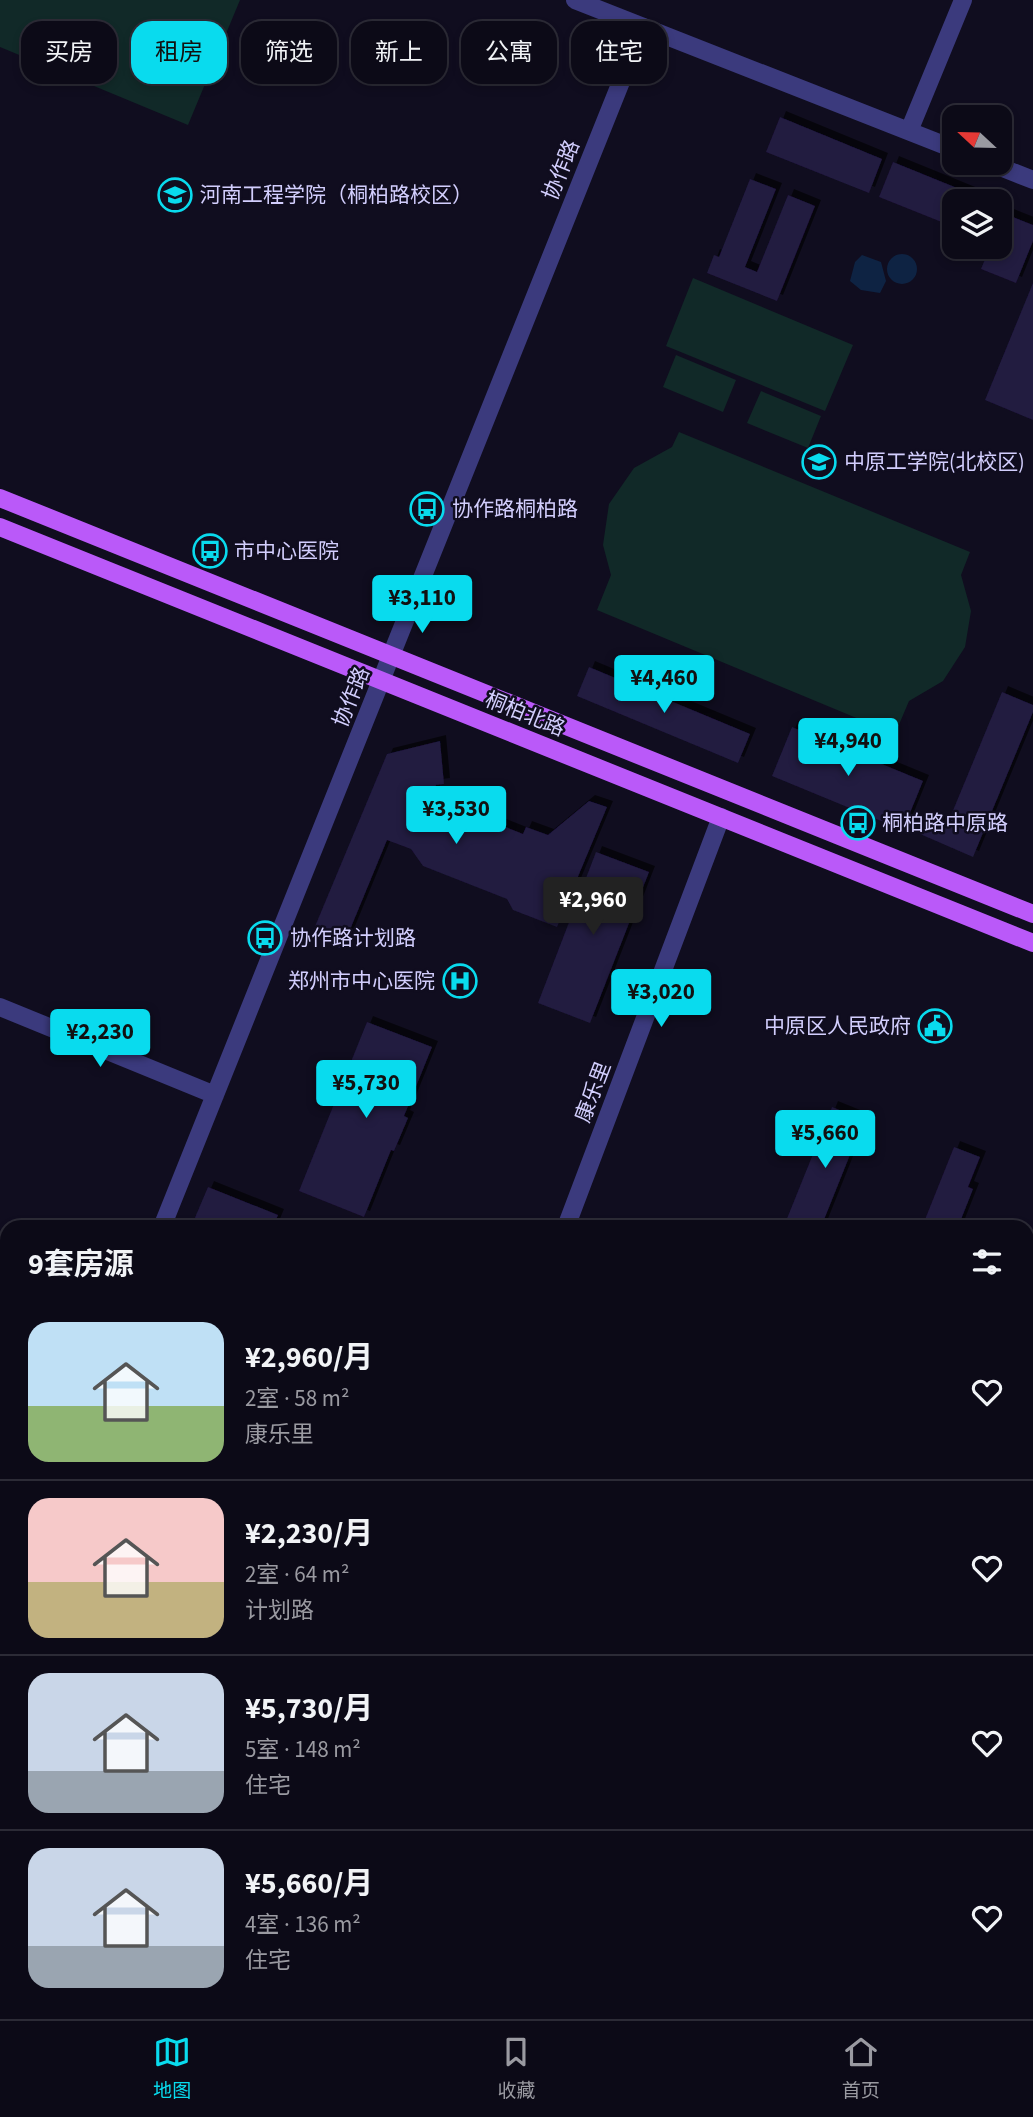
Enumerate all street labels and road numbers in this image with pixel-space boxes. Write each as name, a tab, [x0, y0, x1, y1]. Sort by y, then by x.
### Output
street label: 协作路	[535, 135, 587, 205]
street label: 协作路	[325, 662, 377, 732]
street label: 桐柏北路	[480, 684, 570, 744]
street label: 康乐里	[568, 1057, 618, 1127]

